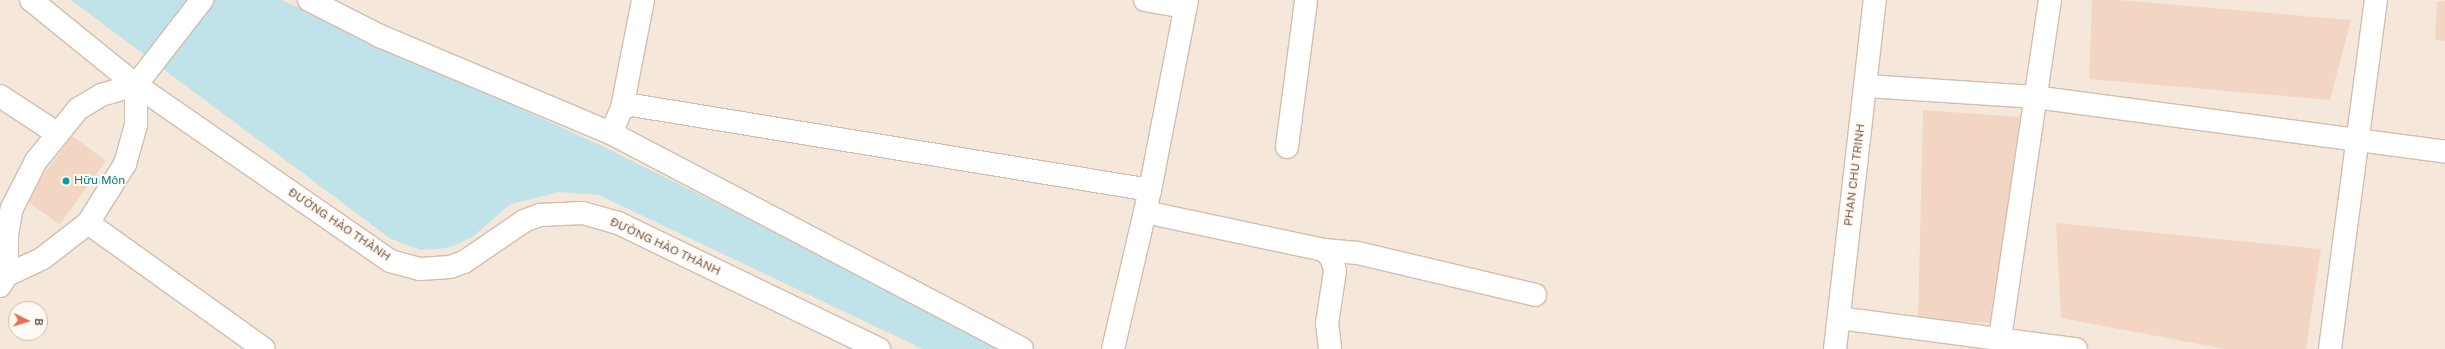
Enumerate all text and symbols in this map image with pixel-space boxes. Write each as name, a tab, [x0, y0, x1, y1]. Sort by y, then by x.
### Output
street label: PHAN CHU TRINH	[1842, 123, 1868, 227]
place label: Hữu Môn	[74, 174, 125, 188]
marker: Hữu Môn	[61, 176, 71, 186]
street label: ĐƯỜNG HÀO THÀNH	[285, 185, 393, 265]
street label: ĐƯỜNG HÀO THÀNH	[607, 215, 723, 279]
north arrow	[8, 301, 48, 341]
text: B	[33, 318, 45, 326]

